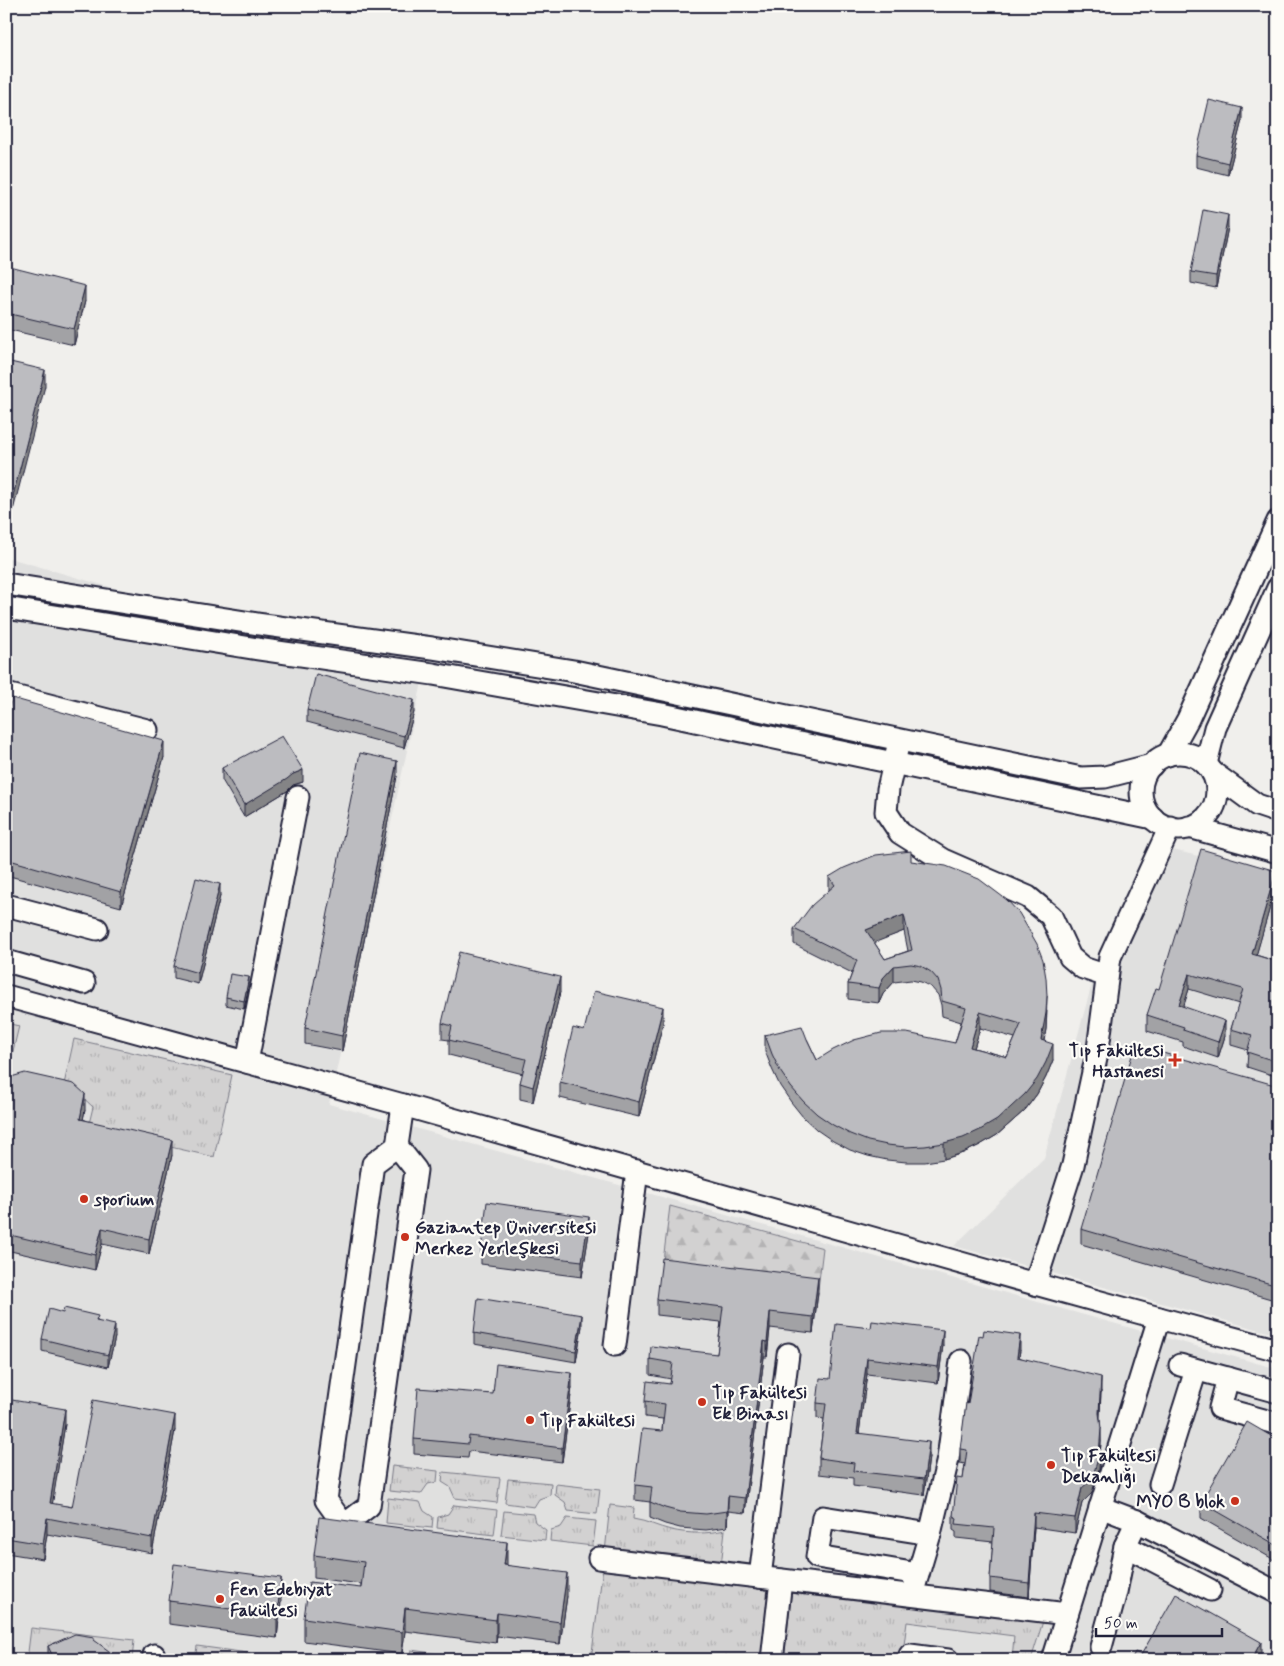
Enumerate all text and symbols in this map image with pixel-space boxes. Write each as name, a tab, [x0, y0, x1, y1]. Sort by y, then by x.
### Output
place label: Tıp Fakültesi Hastanesi	[1069, 1039, 1164, 1084]
marker: Tıp Fakültesi Hastanesi	[1168, 1053, 1182, 1067]
place label: sporium	[93, 1188, 154, 1212]
marker: sporium	[78, 1193, 90, 1205]
place label: Gaziantep Üniversitesi Merkez Yerleşkesi	[415, 1216, 596, 1261]
marker: Gaziantep Üniversitesi Merkez Yerleşkesi	[399, 1231, 411, 1243]
place label: Tıp Fakültesi Ek Binası	[712, 1381, 807, 1426]
marker: Tıp Fakültesi Ek Binası	[696, 1396, 708, 1408]
place label: Tıp Fakültesi	[540, 1409, 635, 1433]
marker: Tıp Fakültesi	[524, 1414, 536, 1426]
place label: Tıp Fakültesi Dekanlığı	[1061, 1444, 1156, 1489]
marker: Tıp Fakültesi Dekanlığı	[1045, 1459, 1057, 1471]
place label: MYO B blok	[1136, 1490, 1225, 1514]
marker: MYO B blok	[1229, 1495, 1241, 1507]
place label: Fen Edebiyat Fakültesi	[230, 1578, 333, 1623]
marker: Fen Edebiyat Fakültesi	[214, 1593, 226, 1605]
scale bar	[1096, 1606, 1223, 1638]
text: 50 m	[1104, 1614, 1138, 1634]

